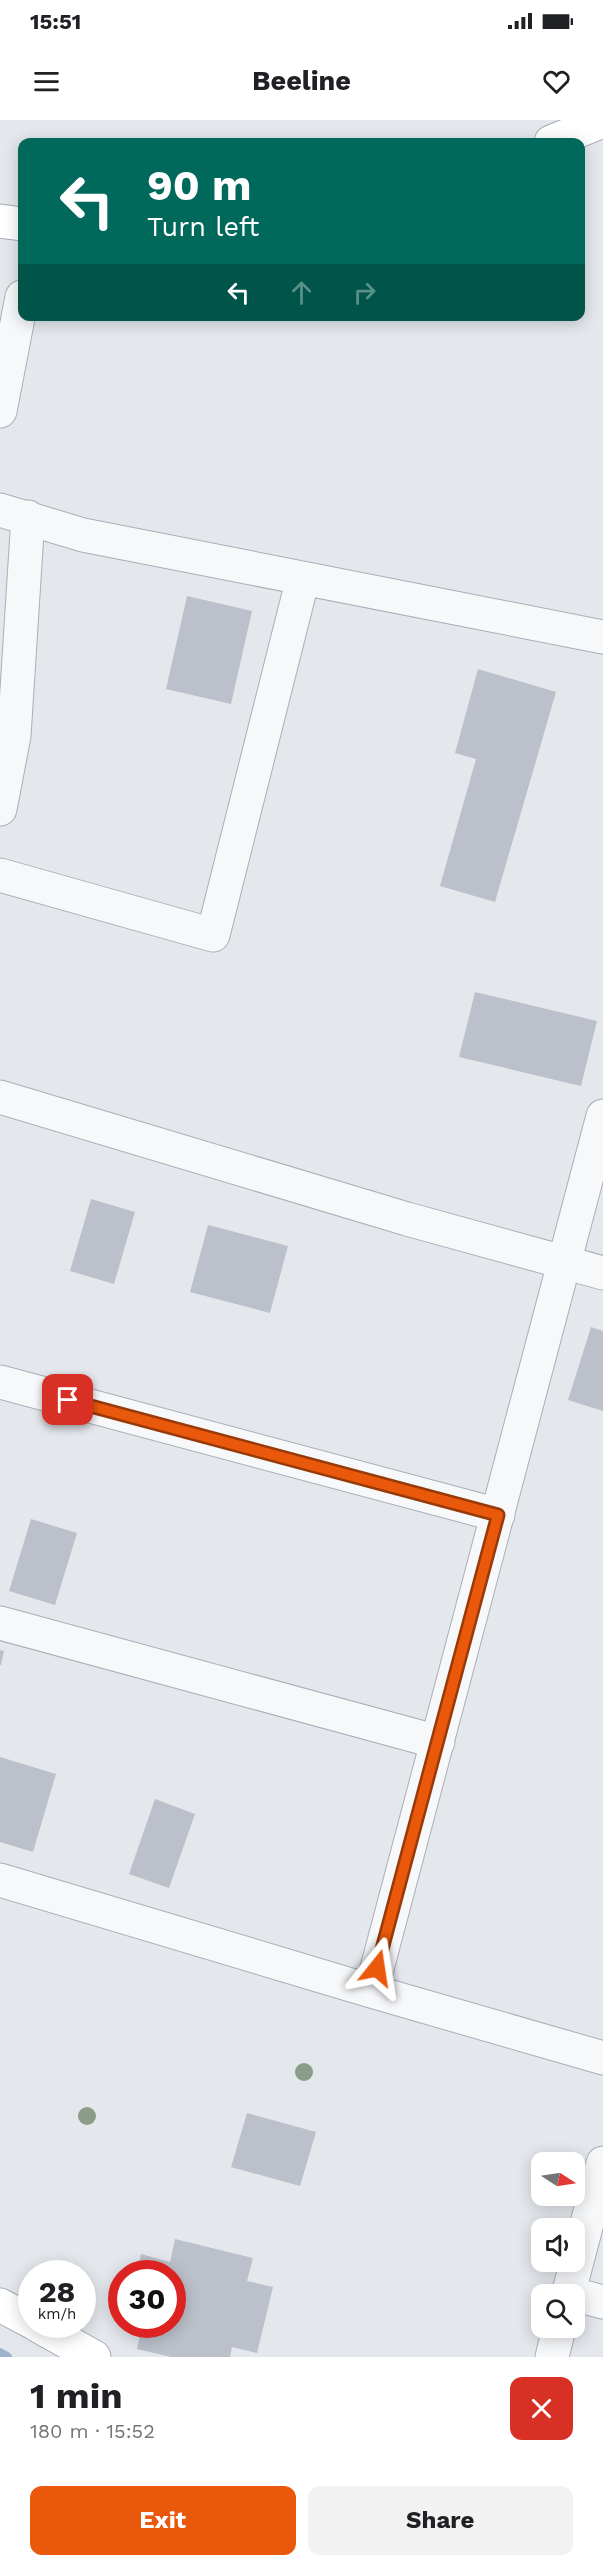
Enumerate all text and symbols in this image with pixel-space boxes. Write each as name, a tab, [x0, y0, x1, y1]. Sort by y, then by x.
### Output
text: 15:51	[30, 9, 81, 34]
icon: menu	[30, 65, 63, 98]
text: Beeline	[252, 65, 351, 97]
icon: heart	[540, 65, 573, 98]
text: 90 m	[147, 161, 251, 210]
icon: left	[48, 162, 126, 240]
text: Turn left	[147, 211, 259, 243]
icon: left	[222, 276, 255, 309]
icon: ahead	[285, 276, 318, 309]
icon: right	[348, 276, 381, 309]
pin	[42, 1374, 93, 1425]
icon: arrive	[51, 1383, 84, 1416]
position arrow	[345, 1936, 409, 2000]
north arrow	[531, 2152, 585, 2206]
map controls	[531, 2152, 585, 2338]
button: sound	[531, 2218, 585, 2272]
speed limit sign: 30	[108, 2260, 186, 2338]
text: 28	[39, 2274, 75, 2309]
button: search	[531, 2284, 585, 2338]
text: km/h	[38, 2305, 76, 2323]
text: 1 min	[30, 2375, 122, 2417]
button: close	[510, 2377, 573, 2440]
text: 180 m · 15:52	[30, 2419, 155, 2443]
button: Exit	[30, 2486, 296, 2555]
button: Share	[308, 2486, 573, 2555]

